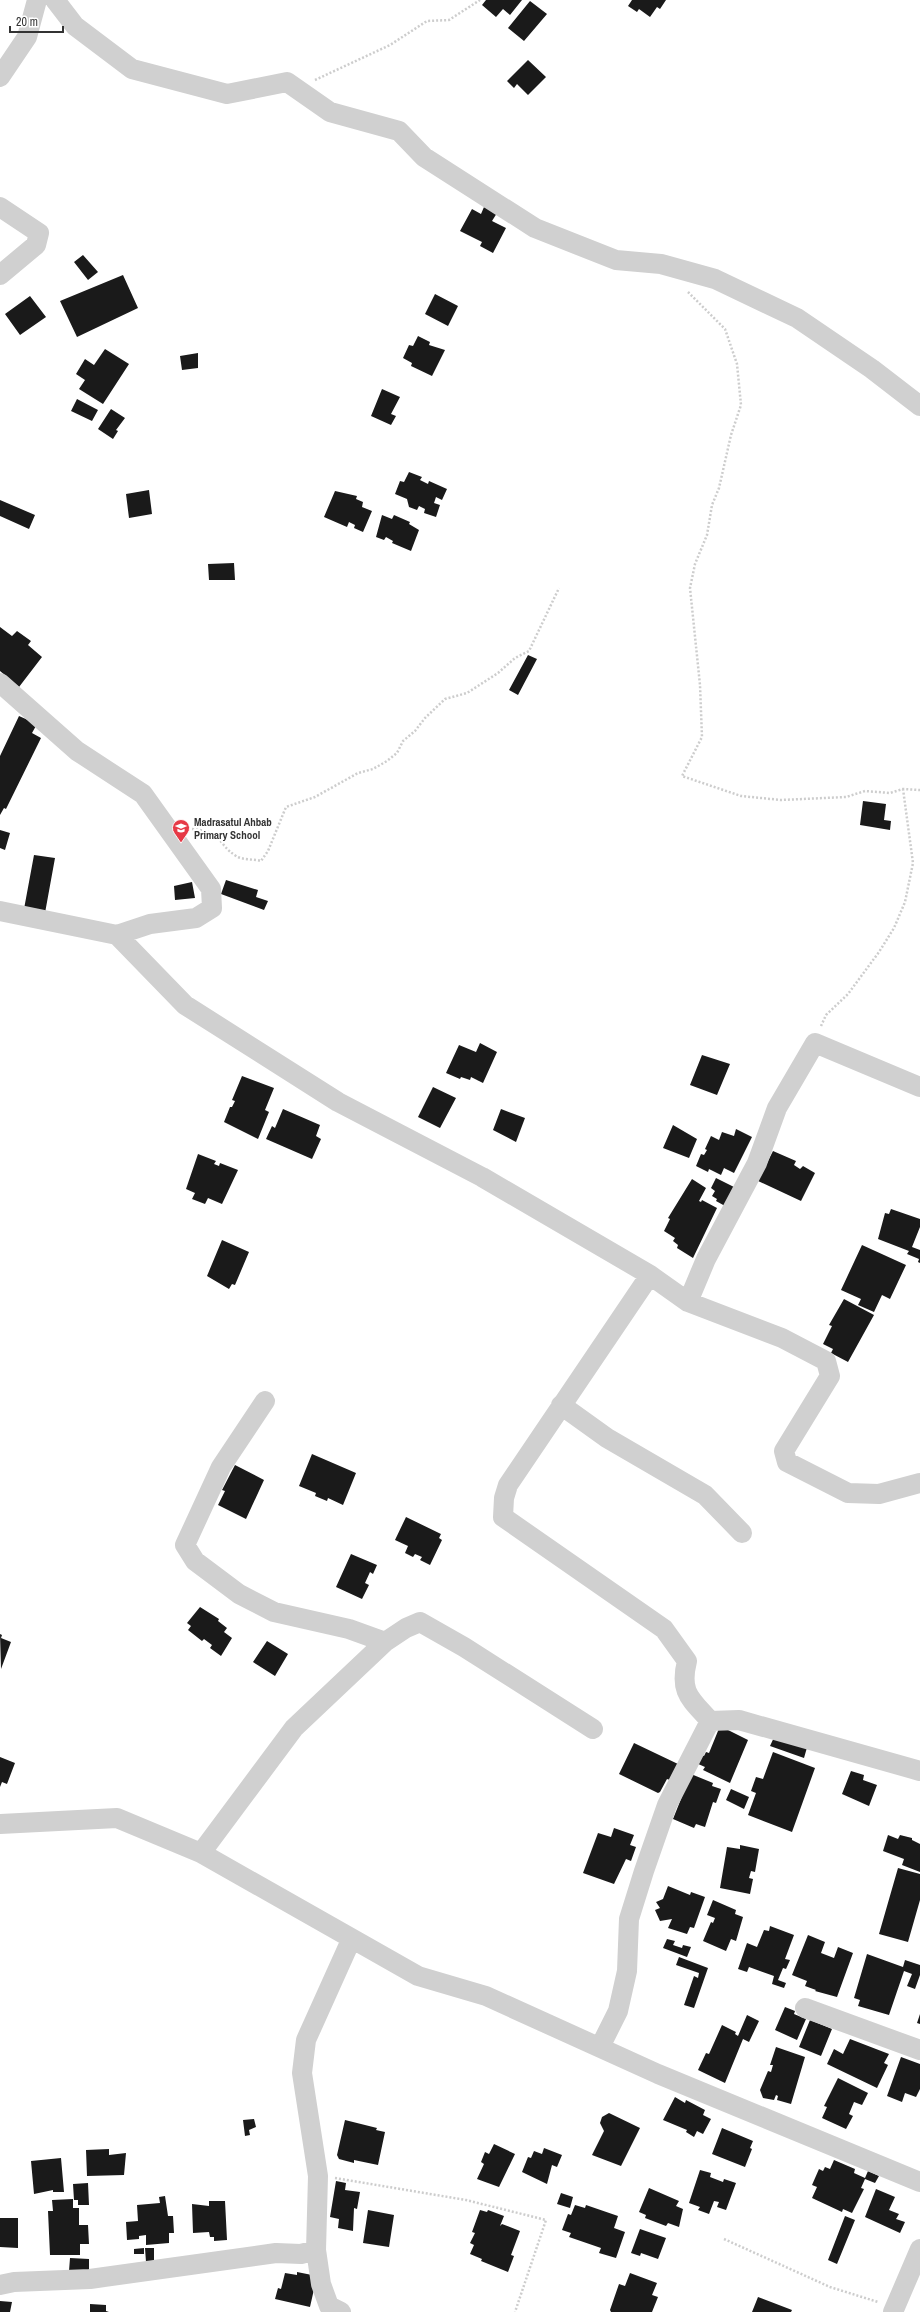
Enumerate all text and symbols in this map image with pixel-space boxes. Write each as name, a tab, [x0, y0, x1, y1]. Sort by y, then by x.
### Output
scale bar	[10, 8, 63, 34]
text: 20 m	[16, 14, 38, 30]
place label: Madrasatul Ahbab Primary School	[194, 815, 272, 842]
school or university icon: Madrasatul Ahbab Primary School	[171, 818, 191, 843]

